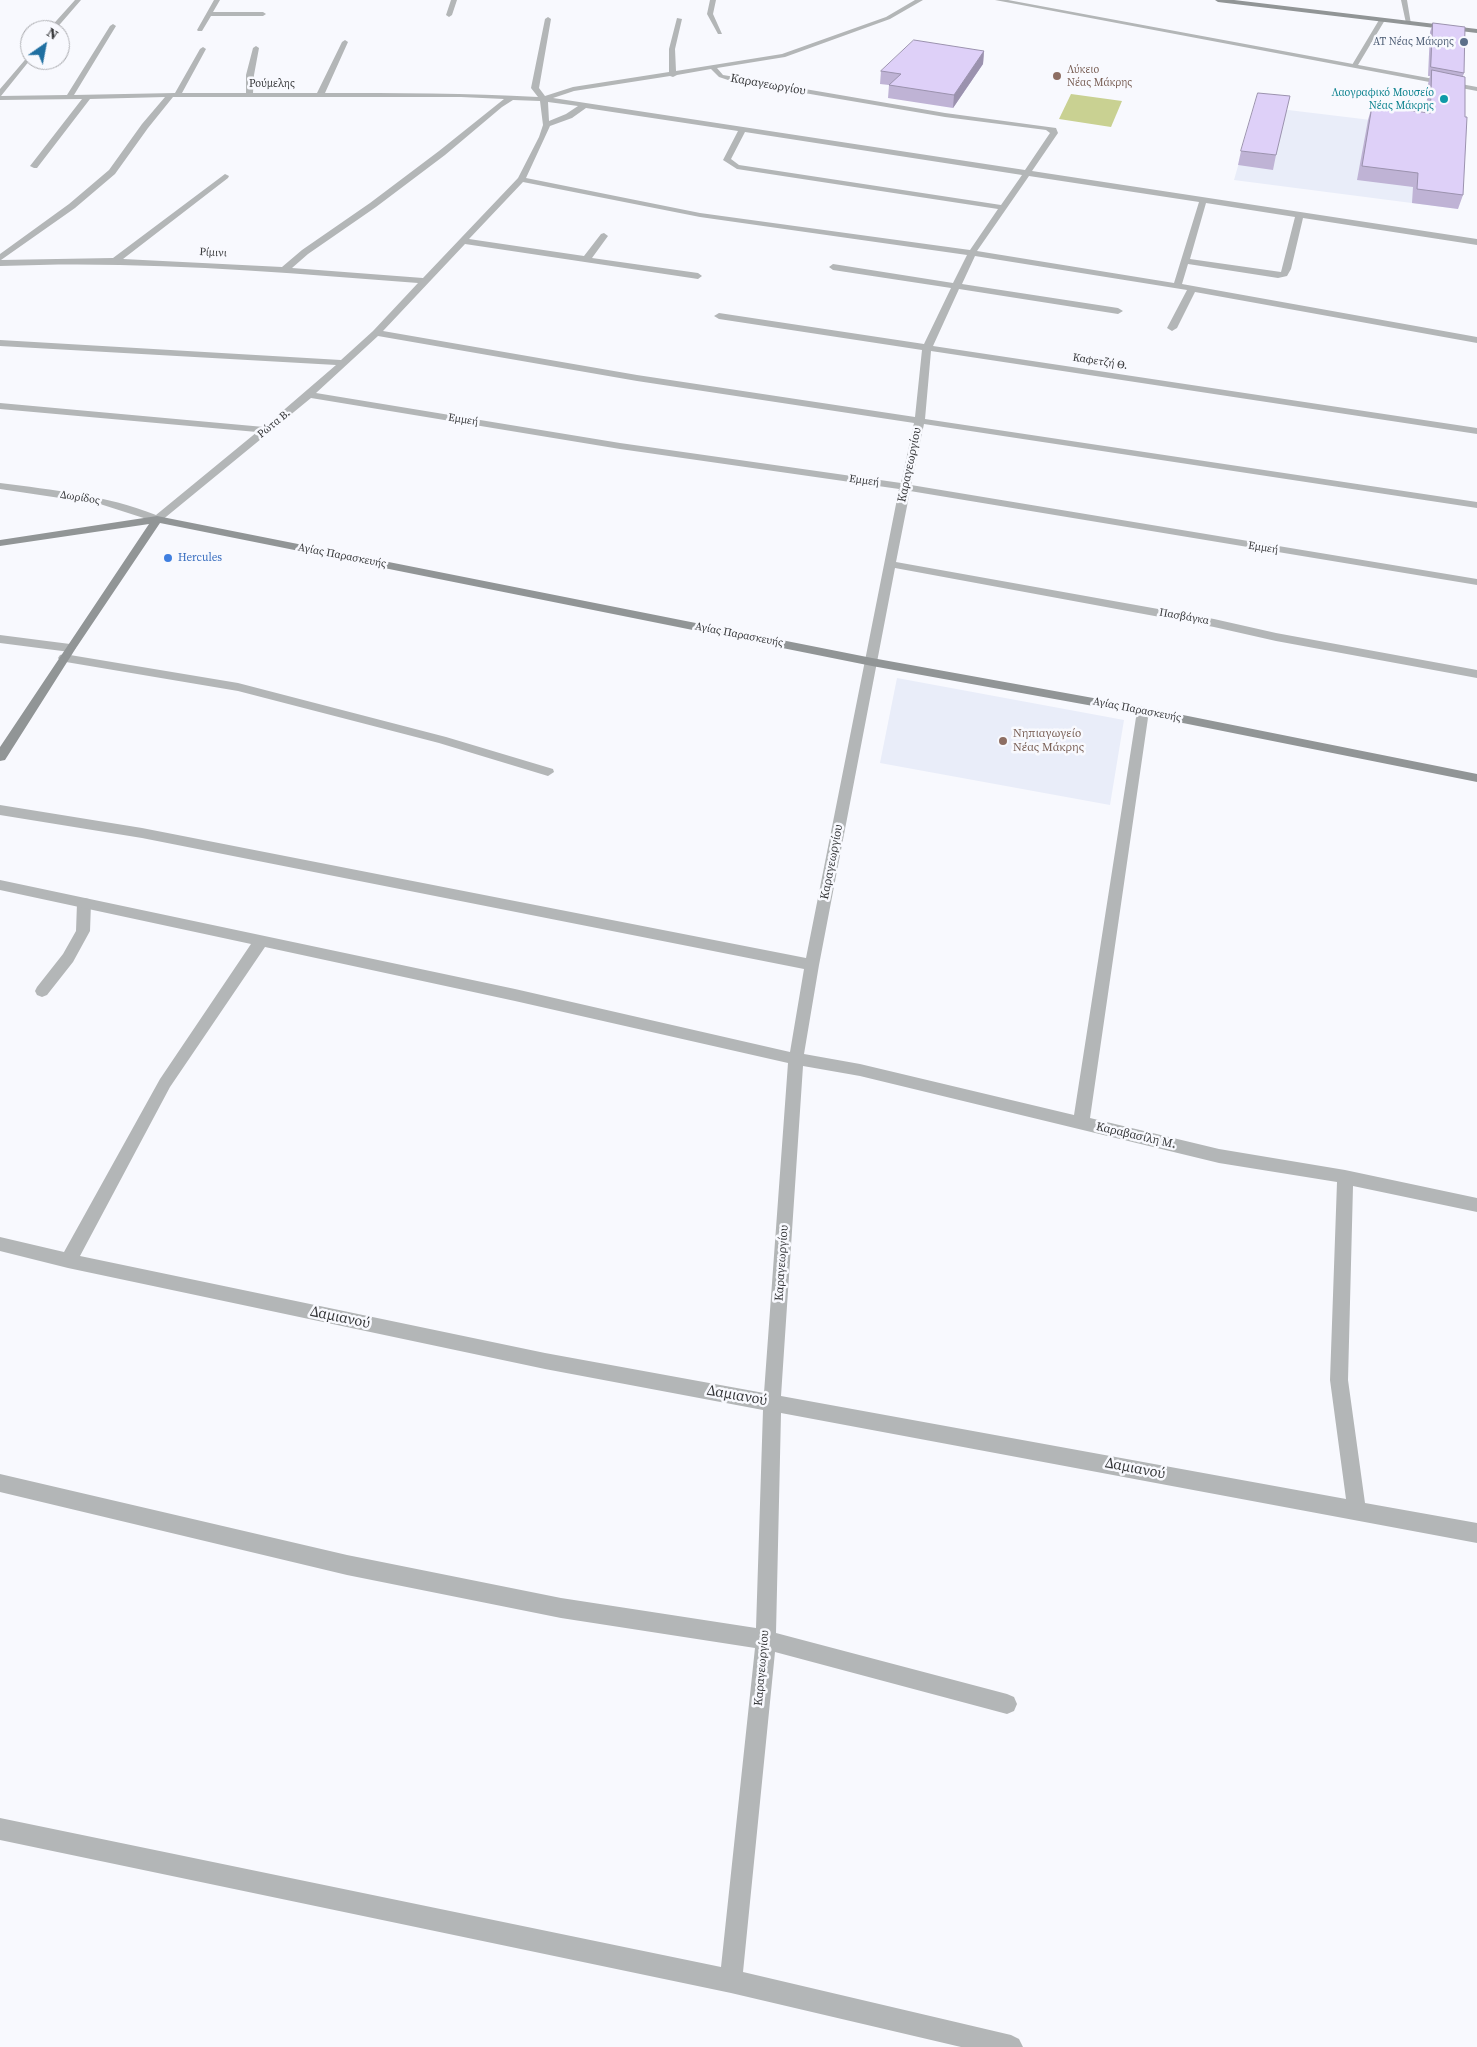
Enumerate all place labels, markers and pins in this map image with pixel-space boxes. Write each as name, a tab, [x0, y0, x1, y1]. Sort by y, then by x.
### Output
place label: ΑΤ Νέας Μάκρης	[1373, 35, 1454, 49]
marker: ΑΤ Νέας Μάκρης	[1458, 36, 1470, 48]
place label: Λύκειο Νέας Μάκρης	[1067, 63, 1132, 89]
marker: Λύκειο Νέας Μάκρης	[1051, 70, 1063, 82]
place label: Λαογραφικό Μουσείο Νέας Μάκρης	[1331, 86, 1434, 112]
marker: Λαογραφικό Μουσείο Νέας Μάκρης	[1438, 93, 1450, 105]
place label: Hercules	[178, 551, 222, 565]
marker: Hercules	[162, 552, 174, 564]
place label: Νηπιαγωγείο Νέας Μάκρης	[1013, 727, 1084, 755]
marker: Νηπιαγωγείο Νέας Μάκρης	[997, 735, 1009, 747]

